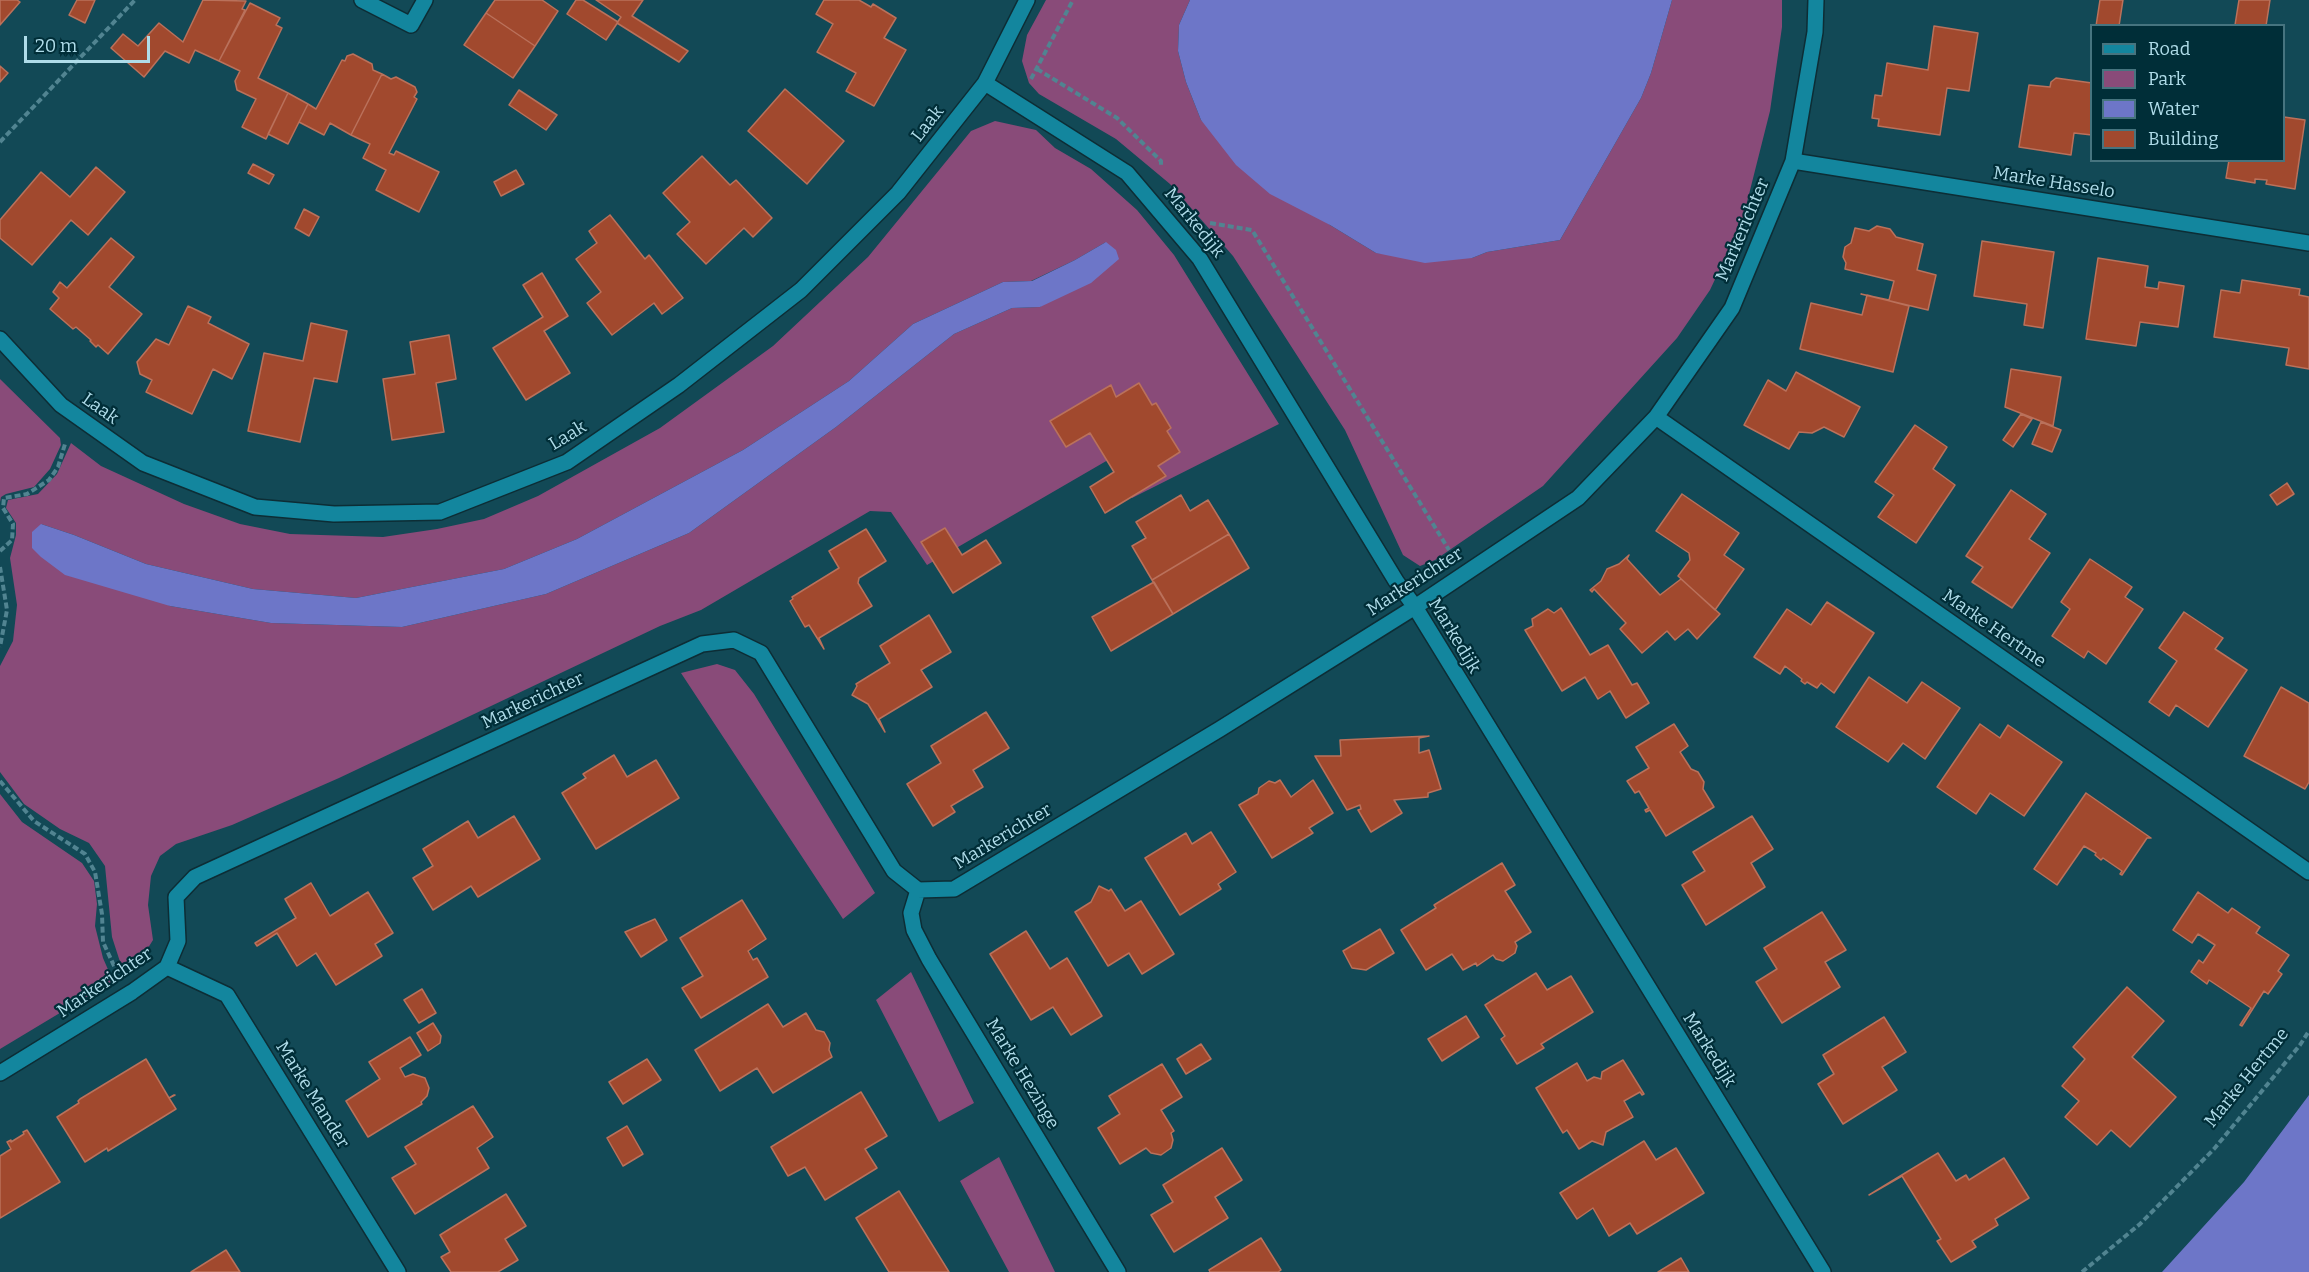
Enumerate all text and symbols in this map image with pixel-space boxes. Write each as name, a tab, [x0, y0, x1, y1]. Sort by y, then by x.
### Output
scale bar	[27, 24, 153, 62]
legend	[2090, 24, 2285, 162]
text: 20 m	[35, 35, 77, 57]
text: Road	[2148, 38, 2190, 60]
text: Park	[2148, 68, 2186, 90]
text: Water	[2148, 98, 2199, 120]
street label: Laak	[907, 102, 949, 146]
text: Building	[2148, 128, 2219, 150]
street label: Marke Hasselo	[1992, 163, 2116, 203]
street label: Markerichter	[1712, 175, 1774, 285]
street label: Markedijk	[1159, 184, 1229, 262]
street label: Laak	[78, 389, 122, 429]
street label: Laak	[545, 417, 591, 455]
street label: Markerichter	[1363, 543, 1467, 621]
street label: Marke Hertme	[1938, 585, 2050, 673]
street label: Markedijk	[1423, 595, 1485, 677]
street label: Markerichter	[479, 668, 587, 734]
street label: Markerichter	[950, 799, 1056, 875]
street label: Markerichter	[53, 943, 157, 1023]
street label: Markedijk	[1678, 1009, 1740, 1091]
street label: Marke Hezinge	[981, 1015, 1063, 1133]
street label: Marke Hertme	[2200, 1024, 2294, 1132]
street label: Marke Mander	[271, 1038, 353, 1152]

